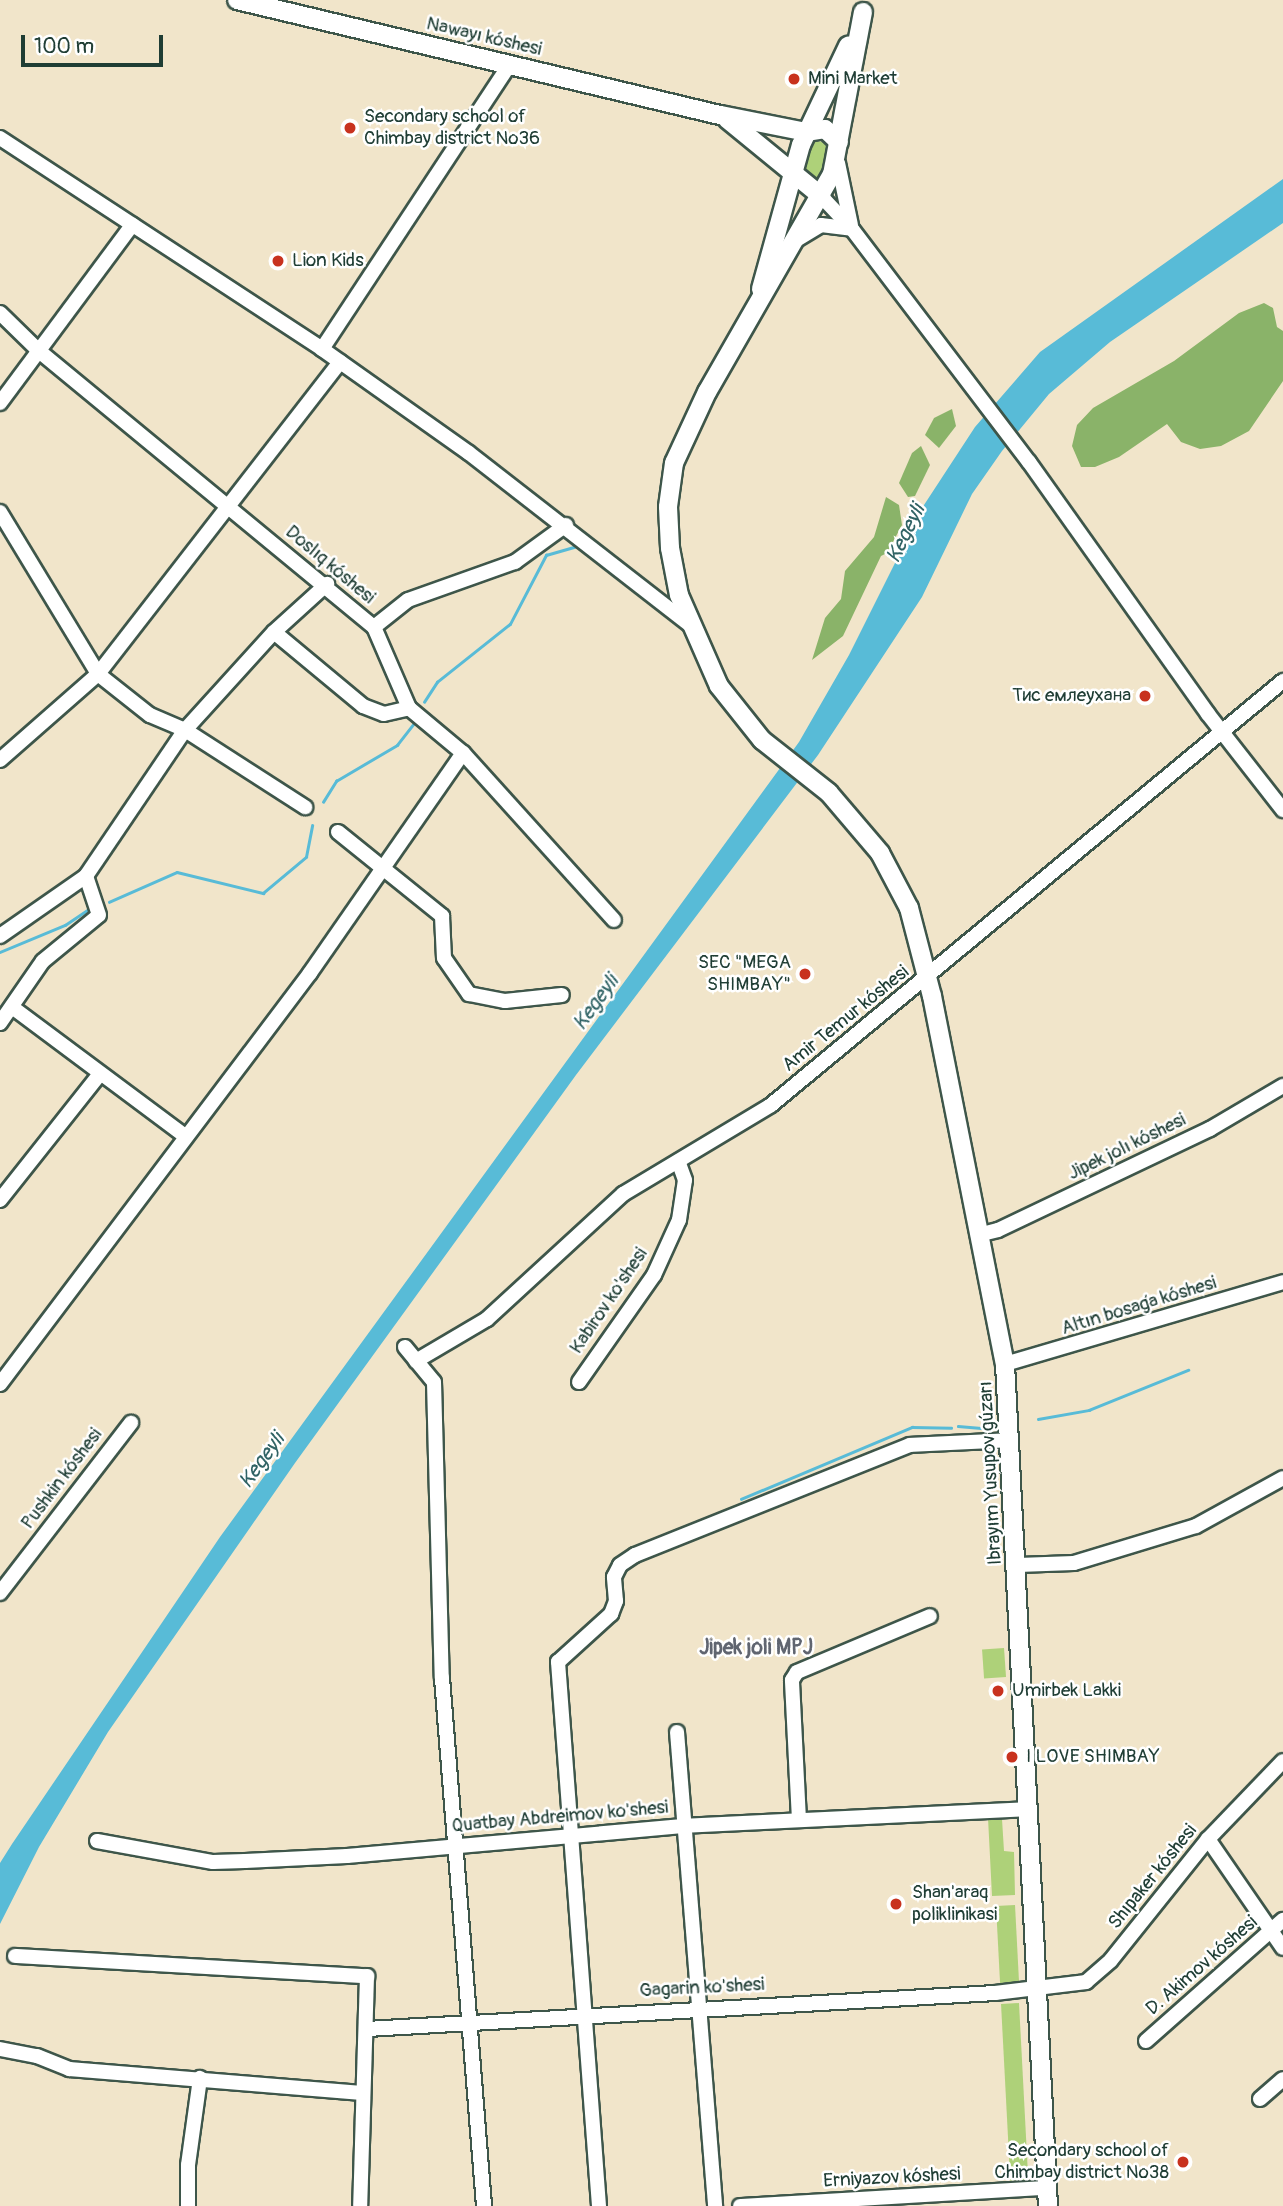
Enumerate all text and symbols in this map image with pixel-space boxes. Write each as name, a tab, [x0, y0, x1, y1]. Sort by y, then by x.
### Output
street label: Nawayı kóshesi	[424, 13, 544, 61]
scale bar	[24, 21, 166, 65]
text: 100 m	[34, 33, 94, 60]
place label: Mini Market	[808, 68, 897, 90]
marker: Mini Market	[786, 71, 802, 87]
place label: Secondary school of Chimbay district №36	[364, 106, 540, 150]
marker: Secondary school of Chimbay district №36	[342, 120, 358, 136]
place label: Lion Kids	[292, 250, 364, 272]
marker: Lion Kids	[270, 253, 286, 269]
water label: Kegeyli	[881, 501, 931, 567]
street label: Doslıq kóshesi	[280, 521, 380, 609]
place label: Тис емлеухана	[1012, 685, 1131, 707]
marker: Тис емлеухана	[1137, 688, 1153, 704]
place label: SEC "MEGA SHIMBAY"	[698, 952, 791, 996]
street label: Amir Temur kóshesi	[778, 961, 914, 1077]
marker: SEC "MEGA SHIMBAY"	[797, 966, 813, 982]
water label: Kegeyli	[568, 971, 624, 1035]
street label: Jipek jolı kóshesi	[1064, 1109, 1190, 1185]
street label: Kabirov ko'shesi	[565, 1244, 653, 1358]
street label: Altın bosaǵa kóshesi	[1059, 1272, 1219, 1340]
street label: Ibrayım Yusupov gúzarı	[975, 1380, 1007, 1566]
street label: Pushkin kóshesi	[17, 1424, 107, 1534]
water label: Kegeyli	[234, 1429, 290, 1493]
district label: Jipek joli MPJ	[699, 1635, 813, 1661]
place label: Umirbek Lakki	[1012, 1680, 1121, 1702]
marker: Umirbek Lakki	[990, 1683, 1006, 1699]
place label: I LOVE SHIMBAY	[1026, 1746, 1160, 1768]
marker: I LOVE SHIMBAY	[1004, 1749, 1020, 1765]
street label: Quatbay Abdreimov ko'shesi	[451, 1796, 669, 1838]
street label: Shıpaker kóshesi	[1104, 1820, 1202, 1934]
place label: Shan'araq poliklinikasi	[912, 1882, 997, 1926]
marker: Shan'araq poliklinikasi	[886, 1894, 906, 1914]
street label: D. Akimov kóshesi	[1142, 1911, 1262, 2021]
street label: Gagarin ko'shesi	[639, 1973, 765, 2003]
place label: Secondary school of Chimbay district №38	[994, 2140, 1169, 2184]
marker: Secondary school of Chimbay district №38	[1175, 2154, 1191, 2170]
street label: Erniyazov kóshesi	[823, 2163, 961, 2193]

